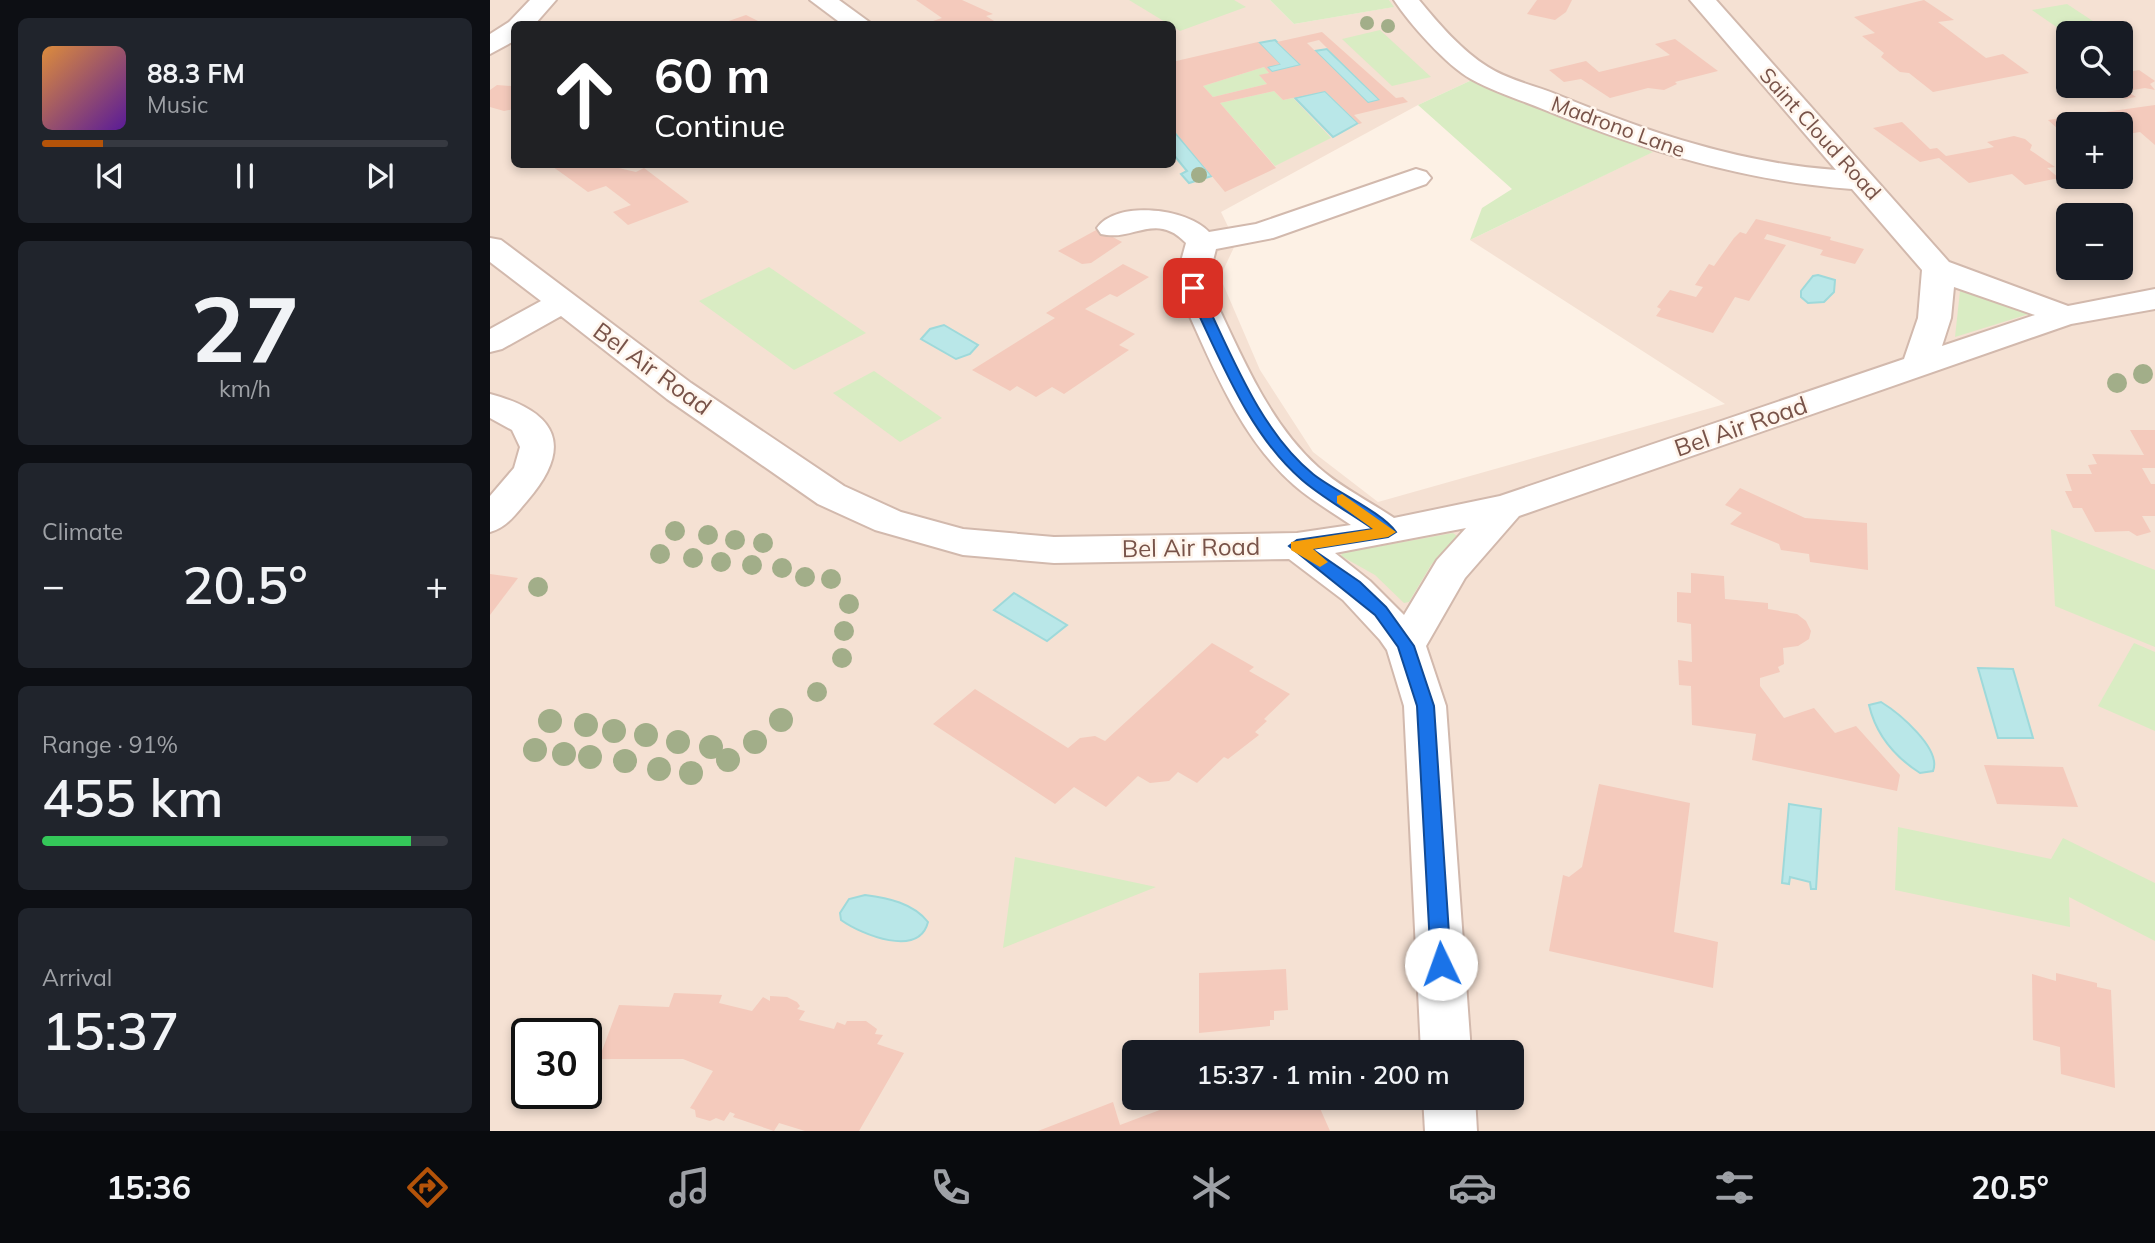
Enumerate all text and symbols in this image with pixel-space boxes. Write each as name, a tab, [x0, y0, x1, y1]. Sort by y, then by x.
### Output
map controls	[2056, 21, 2133, 280]
button: search	[2056, 21, 2133, 98]
text: 60 m	[654, 44, 770, 105]
icon: ahead	[539, 49, 630, 140]
text: 88.3 FM	[147, 57, 245, 90]
street label: Saint Cloud Road	[1755, 62, 1887, 205]
text: Music	[147, 90, 208, 119]
street label: Madrono Lane	[1548, 90, 1689, 162]
text: Continue	[654, 105, 785, 145]
button: +	[2056, 112, 2133, 189]
icon: previous	[91, 157, 129, 195]
icon: pause	[226, 157, 264, 195]
icon: next	[361, 157, 399, 195]
button: −	[2056, 203, 2133, 280]
pin	[1163, 258, 1223, 318]
icon: arrive	[1174, 269, 1212, 307]
text: 27	[190, 271, 300, 385]
street label: Bel Air Road	[588, 315, 717, 421]
text: km/h	[219, 374, 271, 403]
street label: Bel Air Road	[1670, 389, 1811, 463]
text: Climate	[42, 517, 123, 546]
street label: Bel Air Road	[1121, 531, 1260, 563]
text: 20.5°	[182, 552, 308, 617]
text: −	[42, 561, 65, 609]
text: +	[425, 561, 448, 609]
text: Range · 91%	[42, 730, 178, 759]
text: 455 km	[42, 765, 223, 830]
position arrow	[1404, 927, 1478, 1001]
text: Arrival	[42, 963, 112, 992]
text: 15:37	[42, 998, 179, 1063]
speed limit sign: 30	[511, 1018, 602, 1109]
text: 15:37 · 1 min · 200 m	[1196, 1058, 1450, 1091]
icon: directions	[403, 1163, 452, 1212]
icon: music	[665, 1163, 714, 1212]
icon: phone	[926, 1163, 975, 1212]
icon: climate	[1187, 1163, 1236, 1212]
icon: car	[1448, 1163, 1497, 1212]
icon: filters	[1710, 1163, 1759, 1212]
text: 15:36	[106, 1167, 191, 1207]
text: 20.5°	[1971, 1167, 2049, 1207]

